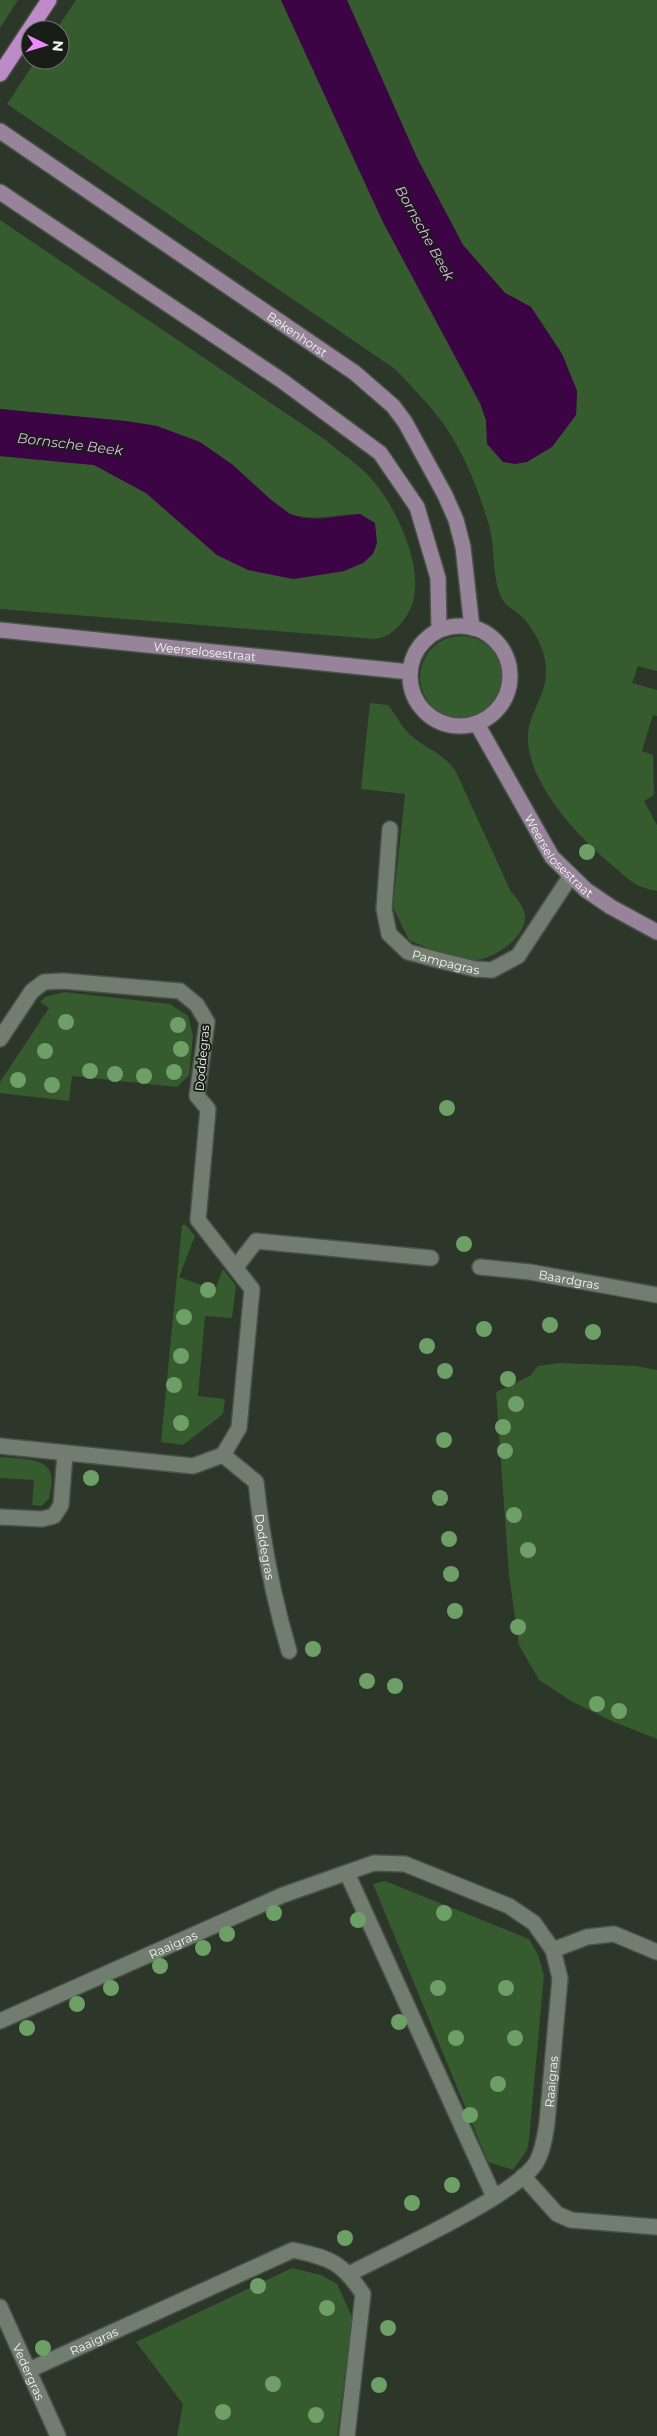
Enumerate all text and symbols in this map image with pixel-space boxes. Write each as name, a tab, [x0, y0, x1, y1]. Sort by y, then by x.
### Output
north arrow	[20, 20, 70, 70]
text: N	[48, 40, 67, 53]
water label: Bornsche Beek	[391, 182, 459, 284]
street label: Bekenhorst	[264, 308, 331, 360]
water label: Bornsche Beek	[16, 429, 125, 459]
street label: Weerselosestraat	[153, 638, 257, 664]
street label: Weerselosestraat	[522, 811, 597, 900]
street label: Pampagras	[411, 946, 480, 977]
street label: Doddegras	[192, 1024, 212, 1092]
street label: Baardgras	[537, 1266, 601, 1292]
street label: Doddegras	[252, 1513, 278, 1581]
street label: Raaigras	[146, 1927, 199, 1961]
street label: Raaigras	[541, 2055, 561, 2108]
street label: Raaigras	[67, 2323, 120, 2358]
street label: Vedergras	[10, 2341, 48, 2403]

